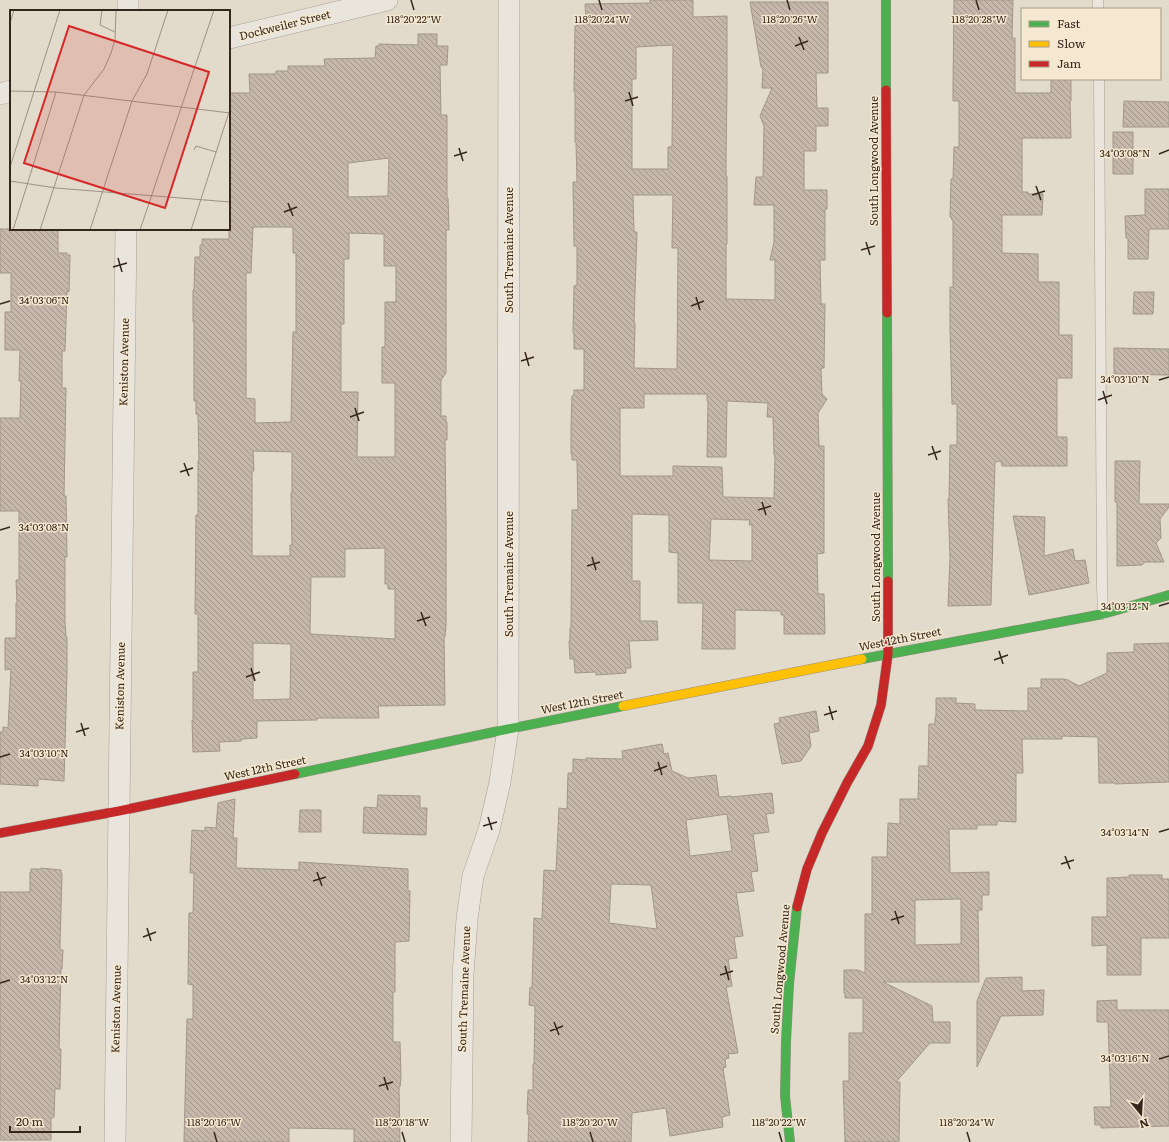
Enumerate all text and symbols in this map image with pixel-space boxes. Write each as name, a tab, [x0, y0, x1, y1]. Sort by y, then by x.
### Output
street label: Dockweiler Street	[237, 5, 333, 43]
legend	[1021, 8, 1161, 80]
inset map	[10, 10, 230, 230]
text: 118°20'22"W	[386, 11, 442, 26]
text: 118°20'24"W	[574, 11, 630, 26]
text: 118°20'26"W	[762, 11, 818, 26]
text: 118°20'28"W	[951, 11, 1007, 26]
text: Fast	[1057, 14, 1081, 32]
text: Slow	[1057, 34, 1086, 52]
text: Jam	[1057, 54, 1082, 72]
street label: South Longwood Avenue	[865, 96, 881, 226]
text: 34°03'08"N	[1100, 145, 1150, 160]
street label: South Tremaine Avenue	[500, 187, 516, 313]
text: 34°03'06"N	[19, 292, 69, 307]
street label: Keniston Avenue	[114, 317, 132, 406]
text: 34°03'10"N	[1100, 371, 1150, 386]
street label: South Longwood Avenue	[867, 492, 883, 622]
street label: South Tremaine Avenue	[500, 511, 516, 637]
text: 34°03'08"N	[19, 519, 69, 534]
text: 34°03'12"N	[1101, 598, 1149, 613]
street label: West 12th Street	[857, 622, 943, 654]
street label: Keniston Avenue	[110, 641, 128, 730]
street label: West 12th Street	[539, 685, 625, 717]
text: 34°03'10"N	[19, 745, 69, 760]
street label: West 12th Street	[222, 750, 308, 784]
text: 34°03'14"N	[1101, 824, 1149, 839]
street label: South Longwood Avenue	[765, 903, 793, 1034]
street label: South Tremaine Avenue	[453, 925, 473, 1052]
street label: Keniston Avenue	[106, 964, 124, 1053]
text: 34°03'12"N	[20, 971, 68, 986]
text: 34°03'16"N	[1100, 1050, 1150, 1065]
north arrow	[1121, 1094, 1161, 1134]
scale bar	[10, 1108, 80, 1134]
text: 20 m	[16, 1112, 43, 1130]
text: 118°20'16"W	[187, 1114, 241, 1129]
text: 118°20'18"W	[375, 1114, 429, 1129]
text: 118°20'20"W	[562, 1114, 618, 1129]
text: 118°20'22"W	[751, 1114, 807, 1129]
text: 118°20'24"W	[939, 1114, 995, 1129]
text: N	[1138, 1115, 1151, 1133]

